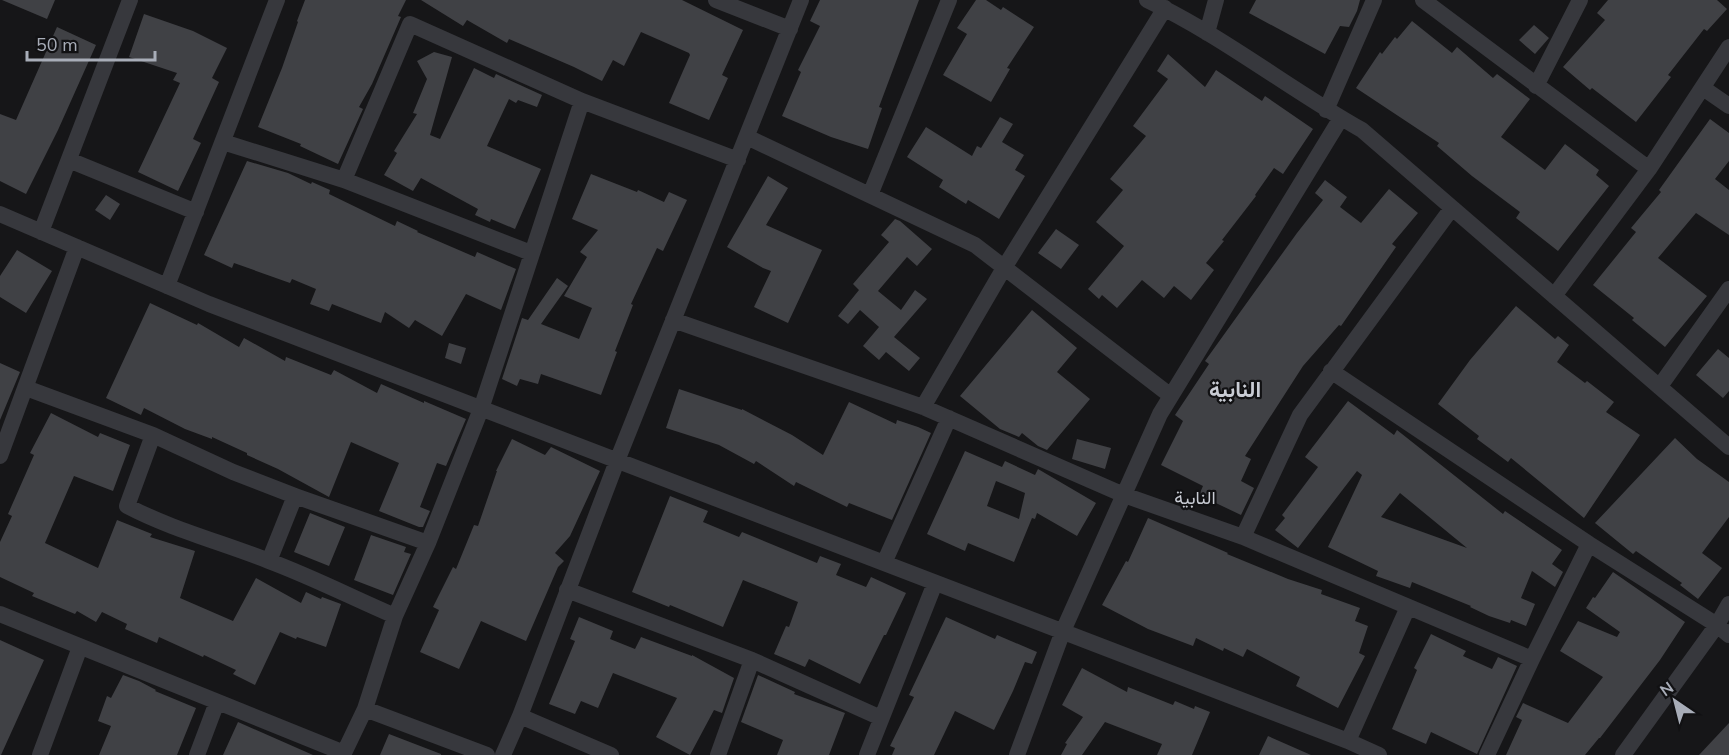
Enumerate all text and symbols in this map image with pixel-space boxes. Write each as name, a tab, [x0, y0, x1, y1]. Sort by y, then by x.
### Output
scale bar	[27, 24, 154, 62]
text: 50 m	[36, 33, 78, 57]
district label: النابية	[1209, 375, 1261, 405]
district label: النابية	[1174, 486, 1216, 510]
north arrow	[1645, 671, 1705, 731]
text: N	[1656, 677, 1678, 702]

